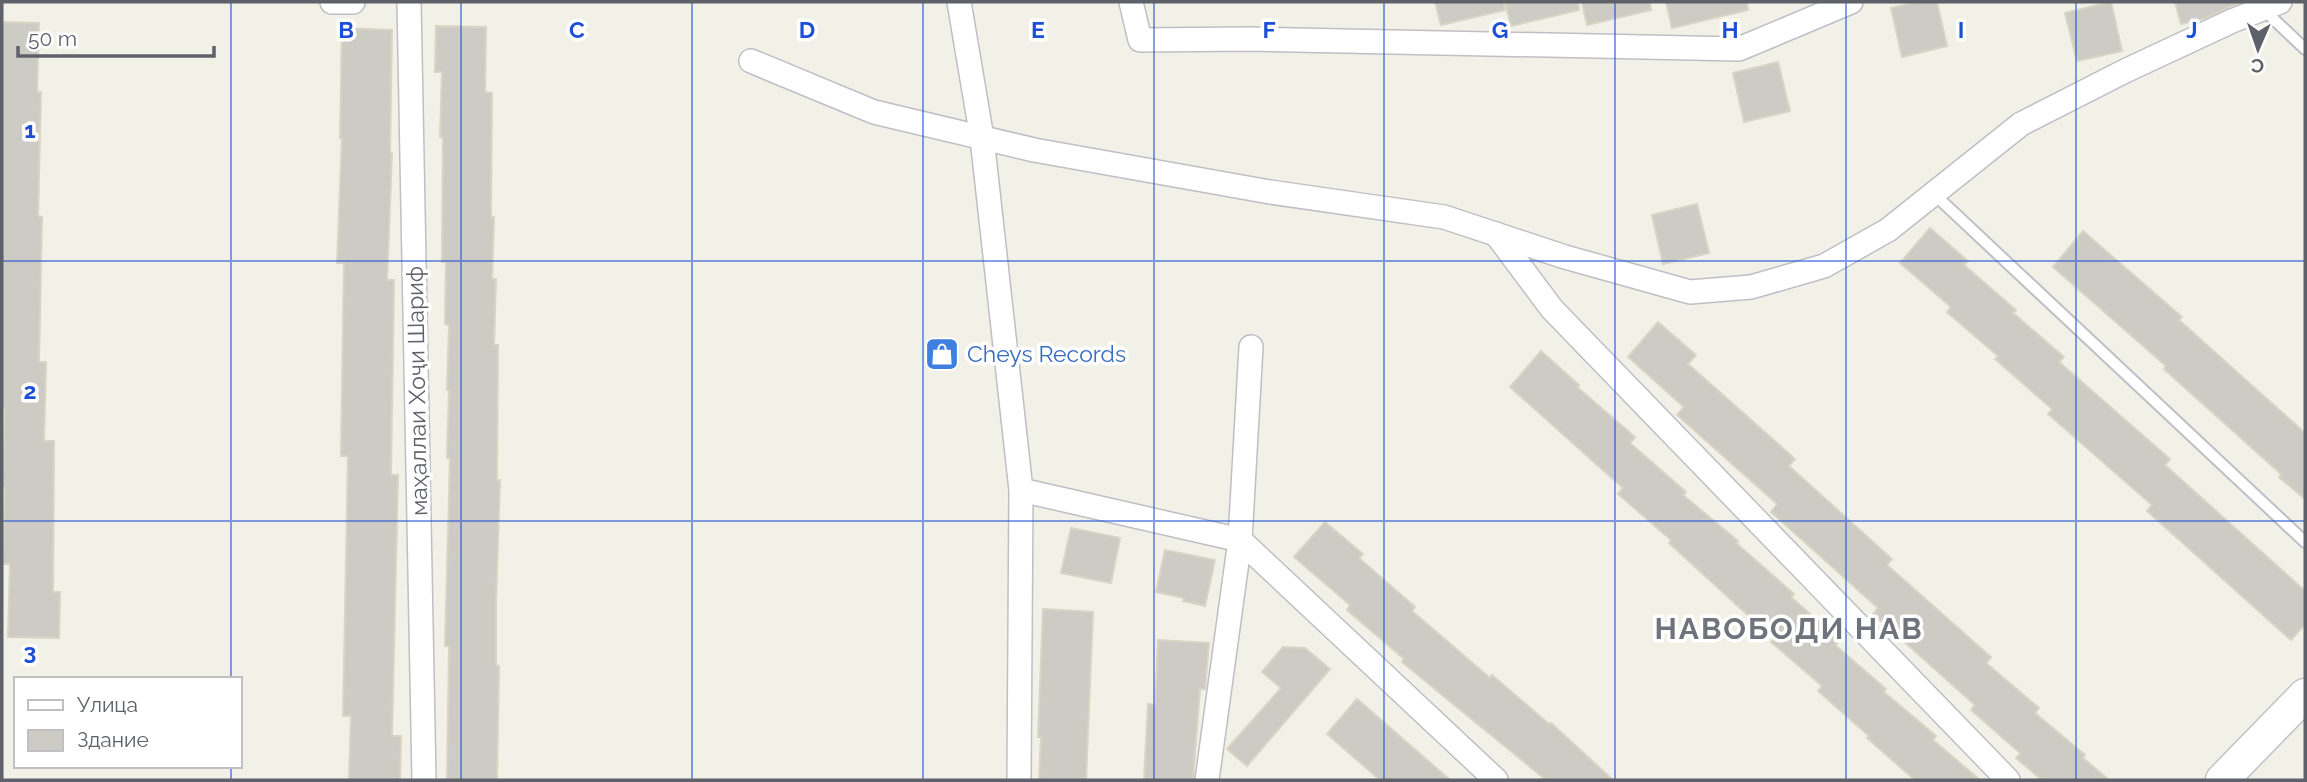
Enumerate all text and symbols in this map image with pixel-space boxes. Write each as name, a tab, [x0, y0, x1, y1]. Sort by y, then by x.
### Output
scale bar	[18, 14, 214, 58]
north arrow	[2223, 14, 2293, 84]
text: B	[338, 16, 354, 43]
text: C	[569, 16, 585, 43]
text: D	[799, 16, 815, 43]
text: E	[1031, 16, 1045, 43]
text: F	[1262, 16, 1276, 43]
text: G	[1492, 16, 1508, 43]
text: H	[1721, 16, 1739, 43]
text: I	[1958, 16, 1964, 43]
text: J	[2186, 16, 2198, 43]
text: 50 m	[28, 26, 77, 51]
text: С	[2251, 55, 2264, 77]
text: 1	[24, 116, 36, 143]
street label: маҳаллаи Хоҷи Шариф	[401, 266, 432, 516]
shop icon: Cheys Records	[923, 335, 961, 373]
place label: Cheys Records	[967, 340, 1126, 367]
text: 2	[24, 377, 36, 404]
district label: НАВОБОДИ НАВ	[1654, 611, 1924, 646]
text: 3	[24, 638, 36, 665]
legend	[14, 677, 242, 768]
text: Улица	[77, 692, 138, 717]
text: Здание	[77, 727, 149, 752]

